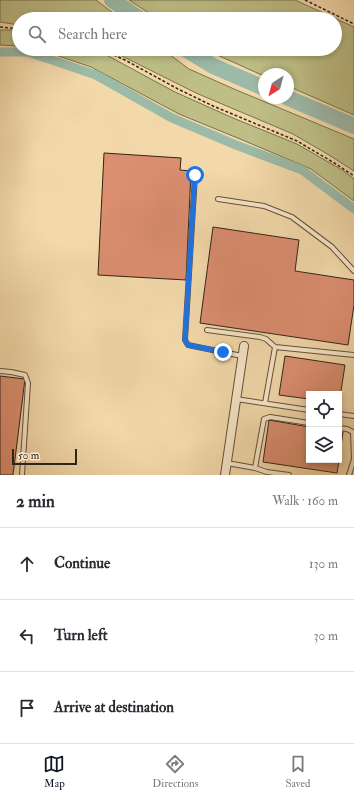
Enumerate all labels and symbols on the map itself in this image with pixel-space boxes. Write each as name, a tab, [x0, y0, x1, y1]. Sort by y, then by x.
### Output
north arrow	[258, 68, 294, 104]
route start	[186, 166, 204, 184]
route end	[214, 343, 232, 361]
scale bar	[12, 447, 77, 466]

